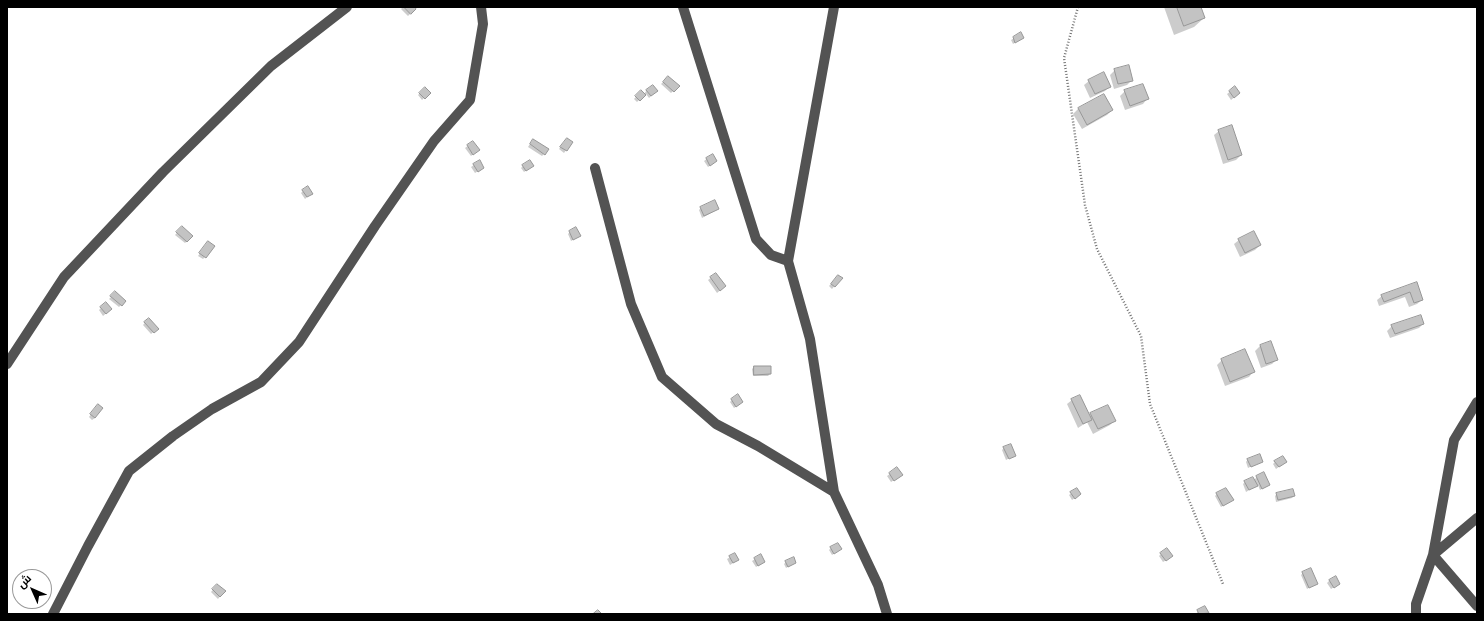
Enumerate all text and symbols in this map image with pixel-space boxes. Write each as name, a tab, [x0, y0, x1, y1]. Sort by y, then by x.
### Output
north arrow	[12, 569, 52, 609]
text: ش	[14, 571, 34, 591]

